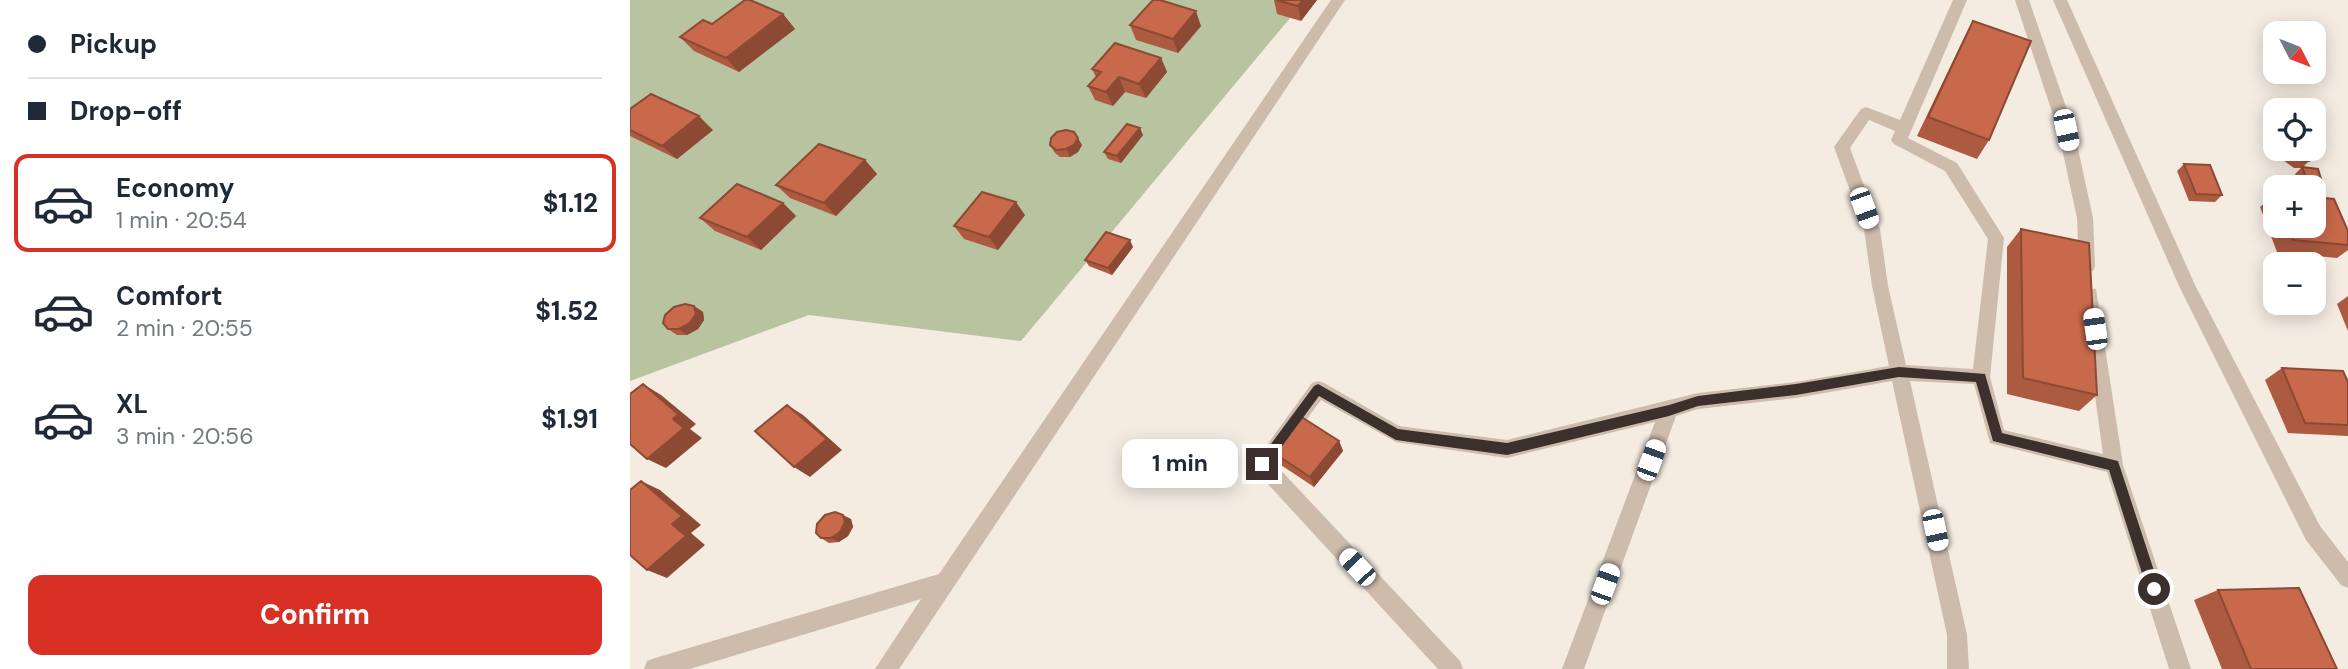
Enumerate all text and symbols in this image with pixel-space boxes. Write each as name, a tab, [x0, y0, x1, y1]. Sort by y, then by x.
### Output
north arrow	[2263, 21, 2326, 84]
map controls	[2263, 21, 2326, 315]
text: Pickup	[70, 27, 157, 61]
text: Drop-off	[70, 94, 182, 128]
button: locate	[2263, 98, 2326, 161]
car	[2052, 107, 2081, 153]
text: Economy	[116, 171, 234, 205]
icon: car	[32, 172, 95, 235]
button: +	[2263, 175, 2326, 238]
car	[1847, 185, 1882, 231]
text: $1.12	[543, 186, 598, 220]
text: 1 min · 20:54	[116, 205, 247, 235]
button: −	[2263, 252, 2326, 315]
text: Comfort	[116, 279, 222, 313]
icon: car	[32, 280, 95, 343]
text: $1.52	[535, 294, 598, 328]
car	[2082, 307, 2109, 351]
text: 2 min · 20:55	[116, 313, 253, 343]
text: XL	[116, 387, 148, 421]
icon: car	[32, 388, 95, 451]
text: $1.91	[541, 402, 598, 436]
text: 3 min · 20:56	[116, 421, 254, 451]
car	[1634, 437, 1669, 483]
callout: 1 min	[1122, 440, 1238, 489]
text: 1 min	[1152, 448, 1208, 478]
route end	[1246, 448, 1278, 480]
car	[1921, 507, 1950, 553]
car	[1335, 544, 1380, 590]
car	[1588, 561, 1623, 607]
route start	[2138, 573, 2170, 605]
button: Confirm	[28, 575, 602, 655]

